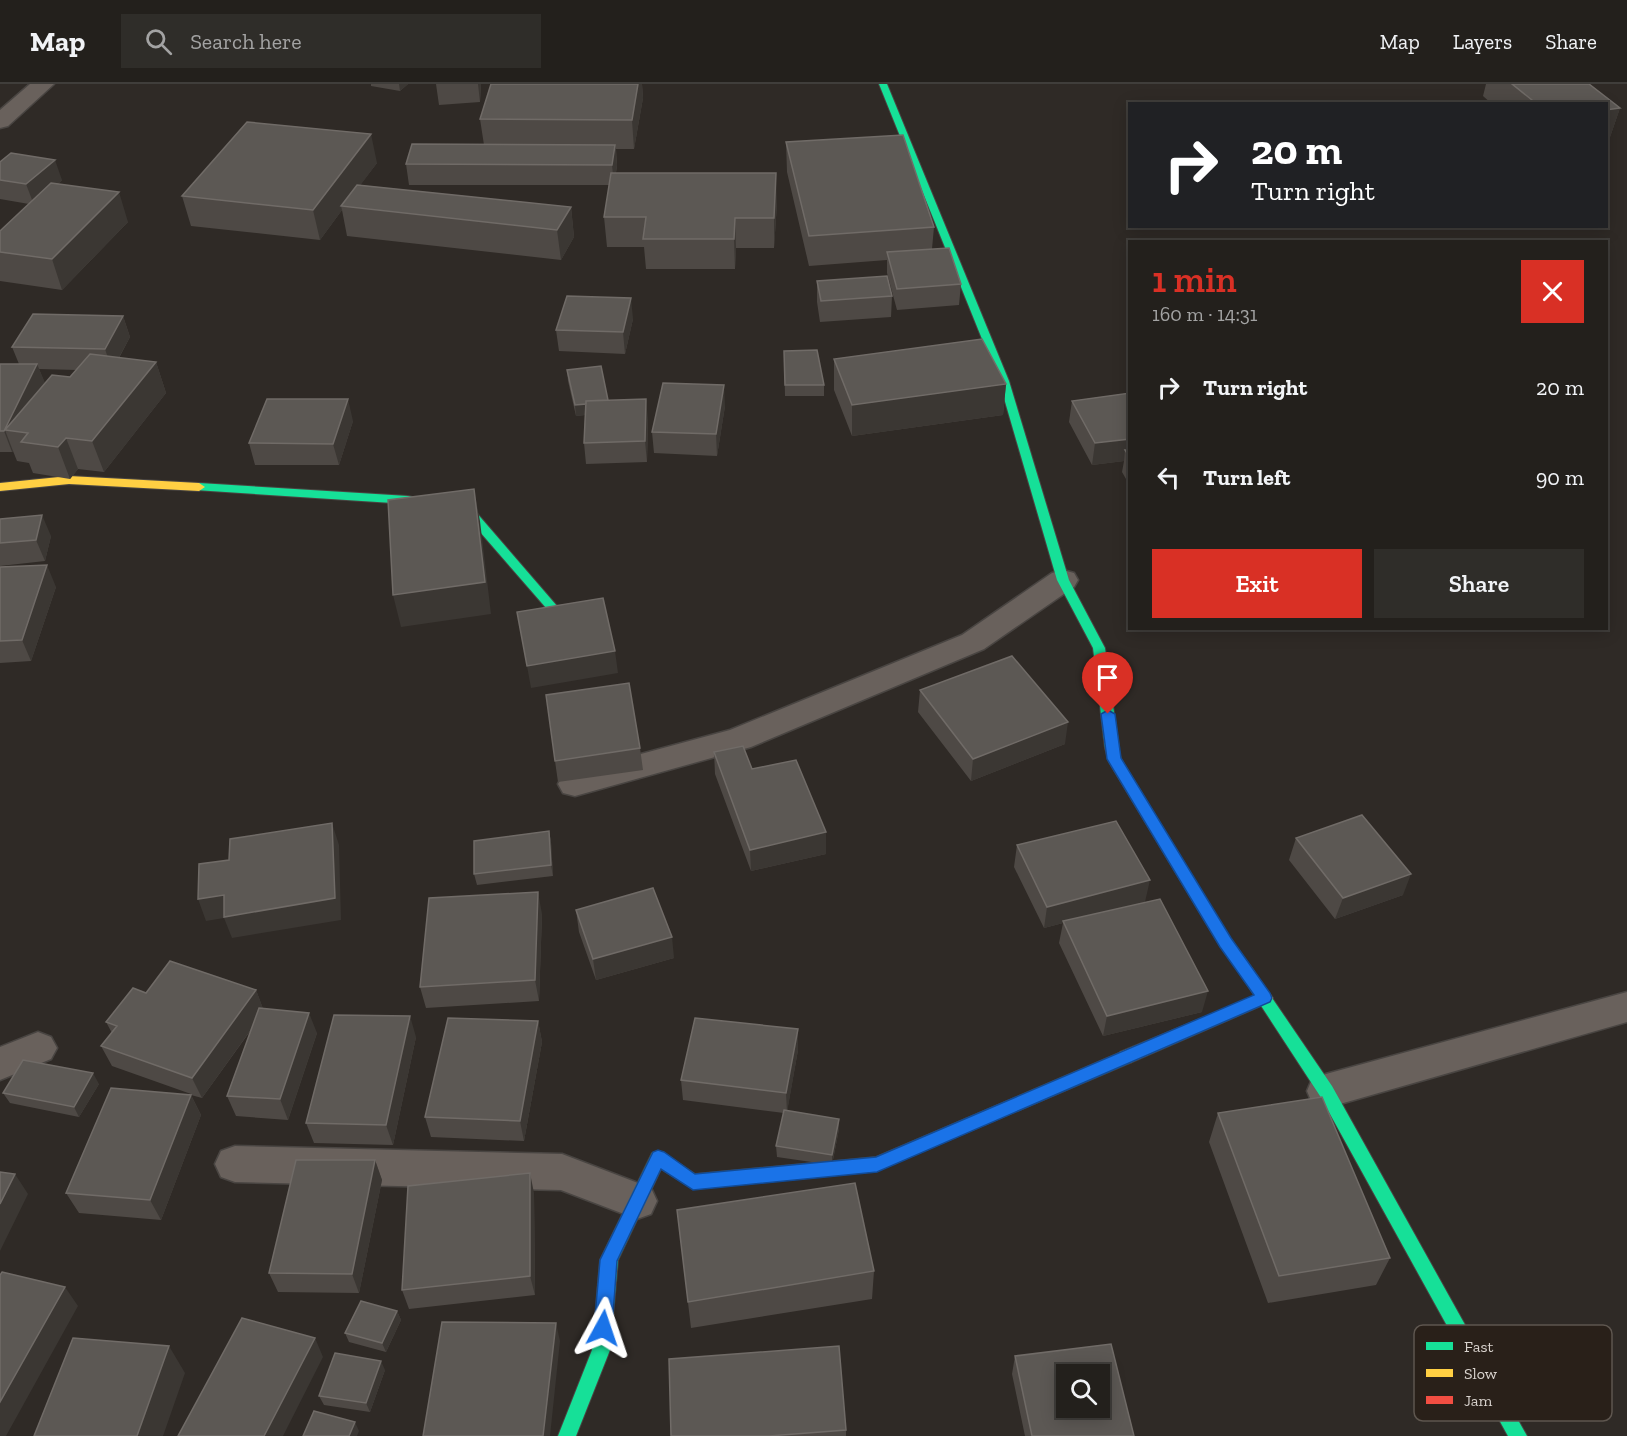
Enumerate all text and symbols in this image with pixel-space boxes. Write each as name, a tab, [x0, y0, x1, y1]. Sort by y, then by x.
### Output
search box	[121, 14, 541, 68]
text: Map	[30, 25, 85, 58]
icon: search	[142, 25, 175, 58]
text: Search here	[190, 28, 302, 55]
text: Map	[1380, 29, 1420, 54]
text: Layers	[1453, 29, 1512, 54]
text: Share	[1545, 29, 1597, 54]
text: 20 m	[1251, 124, 1342, 175]
icon: right	[1152, 126, 1230, 204]
text: Turn right	[1251, 175, 1375, 207]
text: 1 min	[1152, 258, 1237, 301]
button: close	[1521, 260, 1584, 323]
text: 160 m · 14:31	[1152, 302, 1258, 326]
icon: right	[1152, 371, 1185, 404]
text: Turn right	[1203, 374, 1307, 401]
text: 20 m	[1536, 374, 1584, 401]
icon: left	[1152, 461, 1185, 494]
text: Turn left	[1203, 464, 1290, 491]
text: 90 m	[1536, 464, 1584, 491]
button: Exit	[1152, 549, 1362, 618]
button: Share	[1374, 549, 1584, 618]
pin	[1082, 652, 1133, 714]
icon: arrive	[1091, 661, 1124, 694]
position arrow	[571, 1296, 635, 1360]
legend	[1414, 1325, 1612, 1421]
text: Fast	[1464, 1337, 1493, 1356]
map controls	[1056, 1364, 1110, 1418]
button: search	[1056, 1364, 1110, 1418]
text: Slow	[1464, 1364, 1498, 1383]
text: Jam	[1464, 1391, 1493, 1410]

